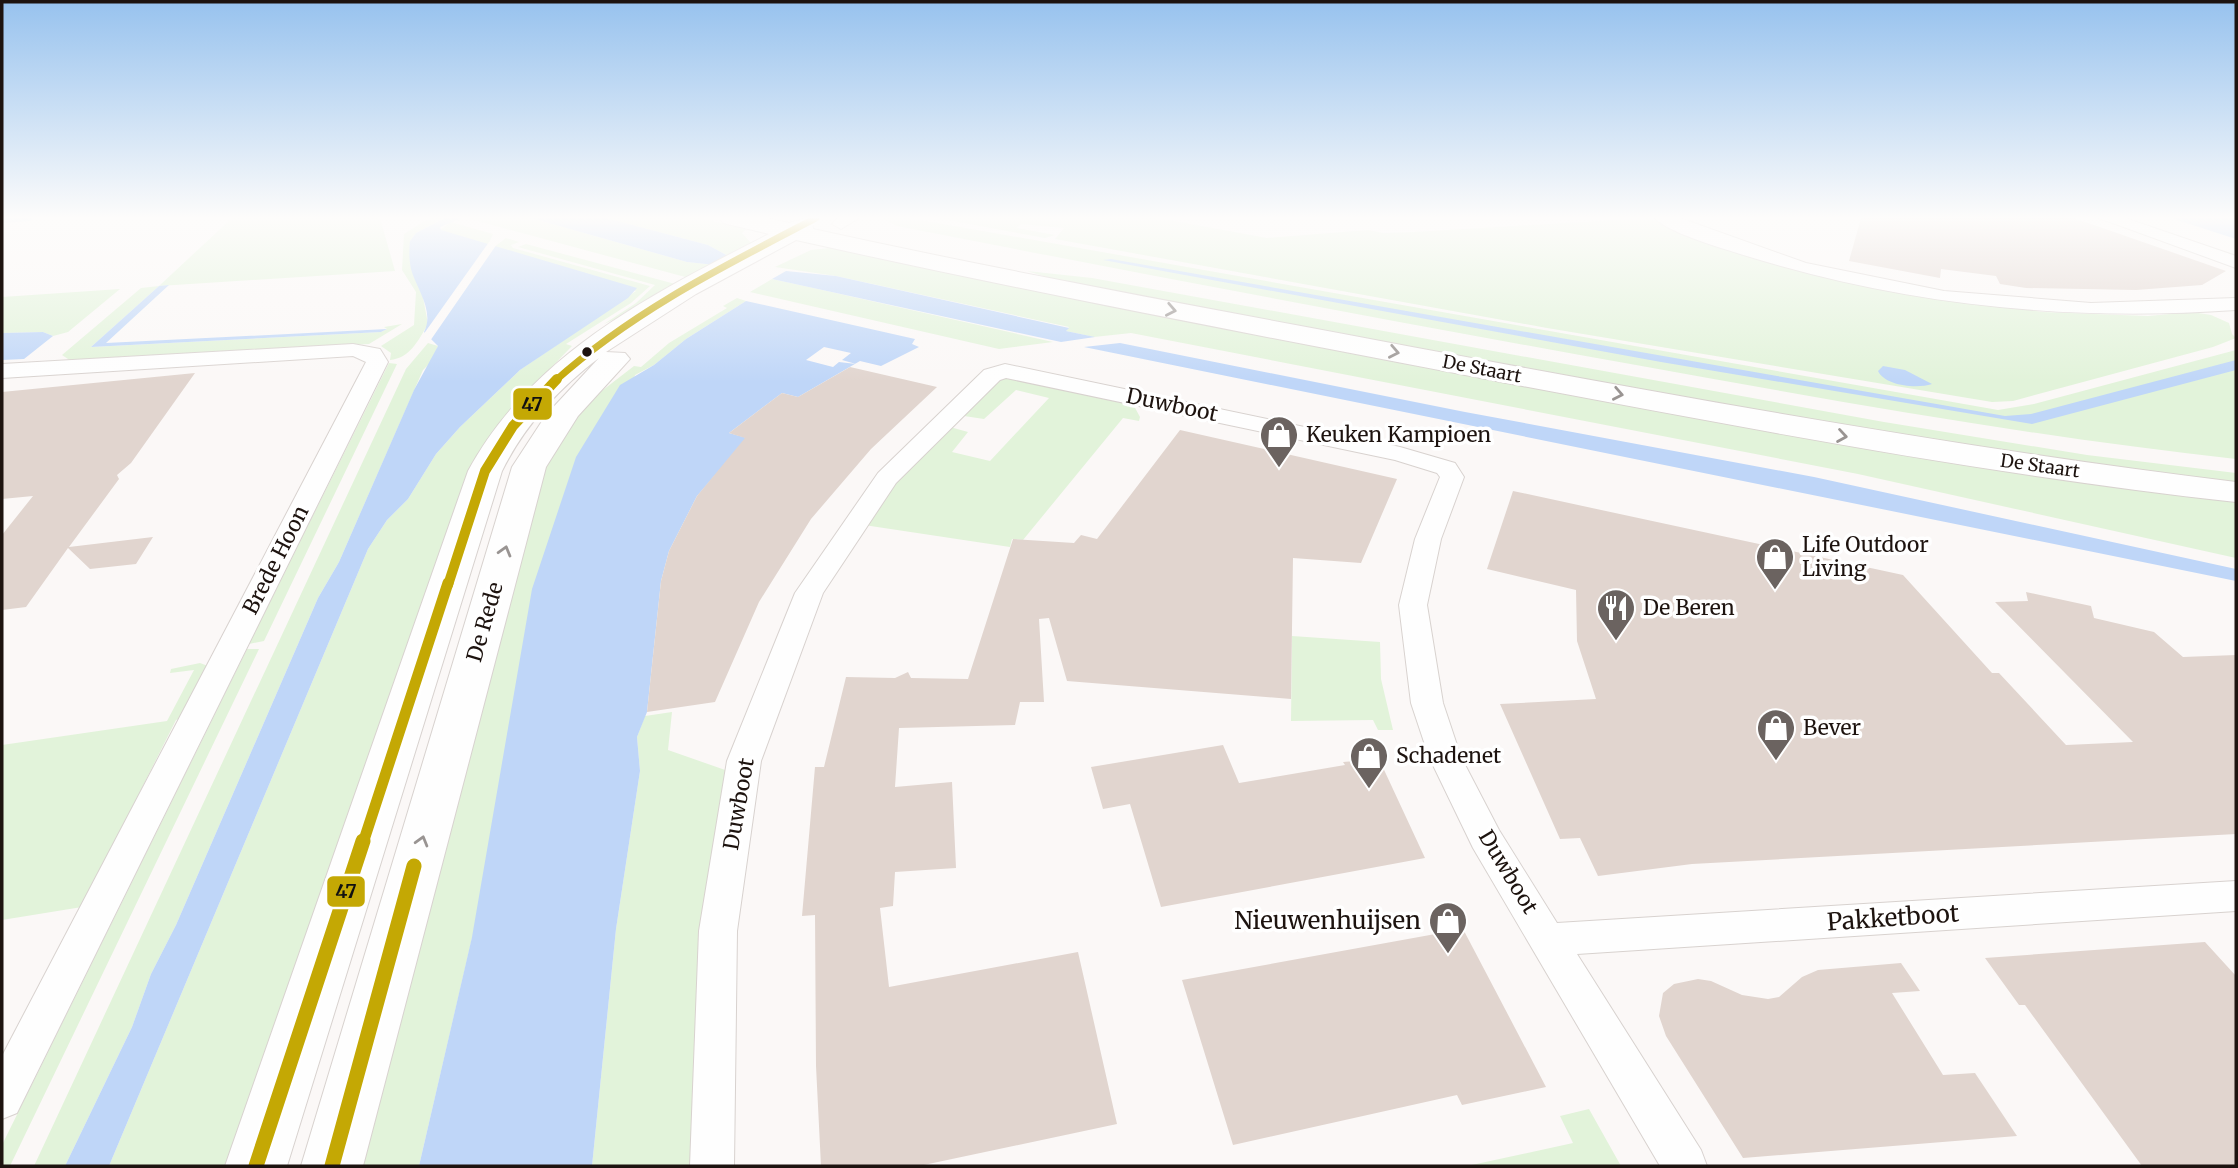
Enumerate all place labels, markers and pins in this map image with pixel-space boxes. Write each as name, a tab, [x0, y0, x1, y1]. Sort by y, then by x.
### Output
unlabelled marker	[580, 345, 594, 359]
shop icon: Keuken Kampioen	[1258, 414, 1300, 469]
place label: Keuken Kampioen	[1306, 421, 1491, 448]
place label: Life Outdoor Living	[1802, 531, 1929, 582]
shop icon: Life Outdoor Living	[1754, 536, 1796, 591]
restaurant icon: De Beren	[1595, 587, 1637, 642]
place label: De Beren	[1643, 594, 1735, 621]
shop icon: Bever	[1755, 707, 1797, 762]
place label: Bever	[1803, 714, 1861, 741]
shop icon: Schadenet	[1348, 735, 1390, 790]
place label: Schadenet	[1396, 742, 1501, 769]
shop icon: Nieuwenhuijsen	[1427, 900, 1469, 955]
place label: Nieuwenhuijsen	[1234, 905, 1421, 936]

